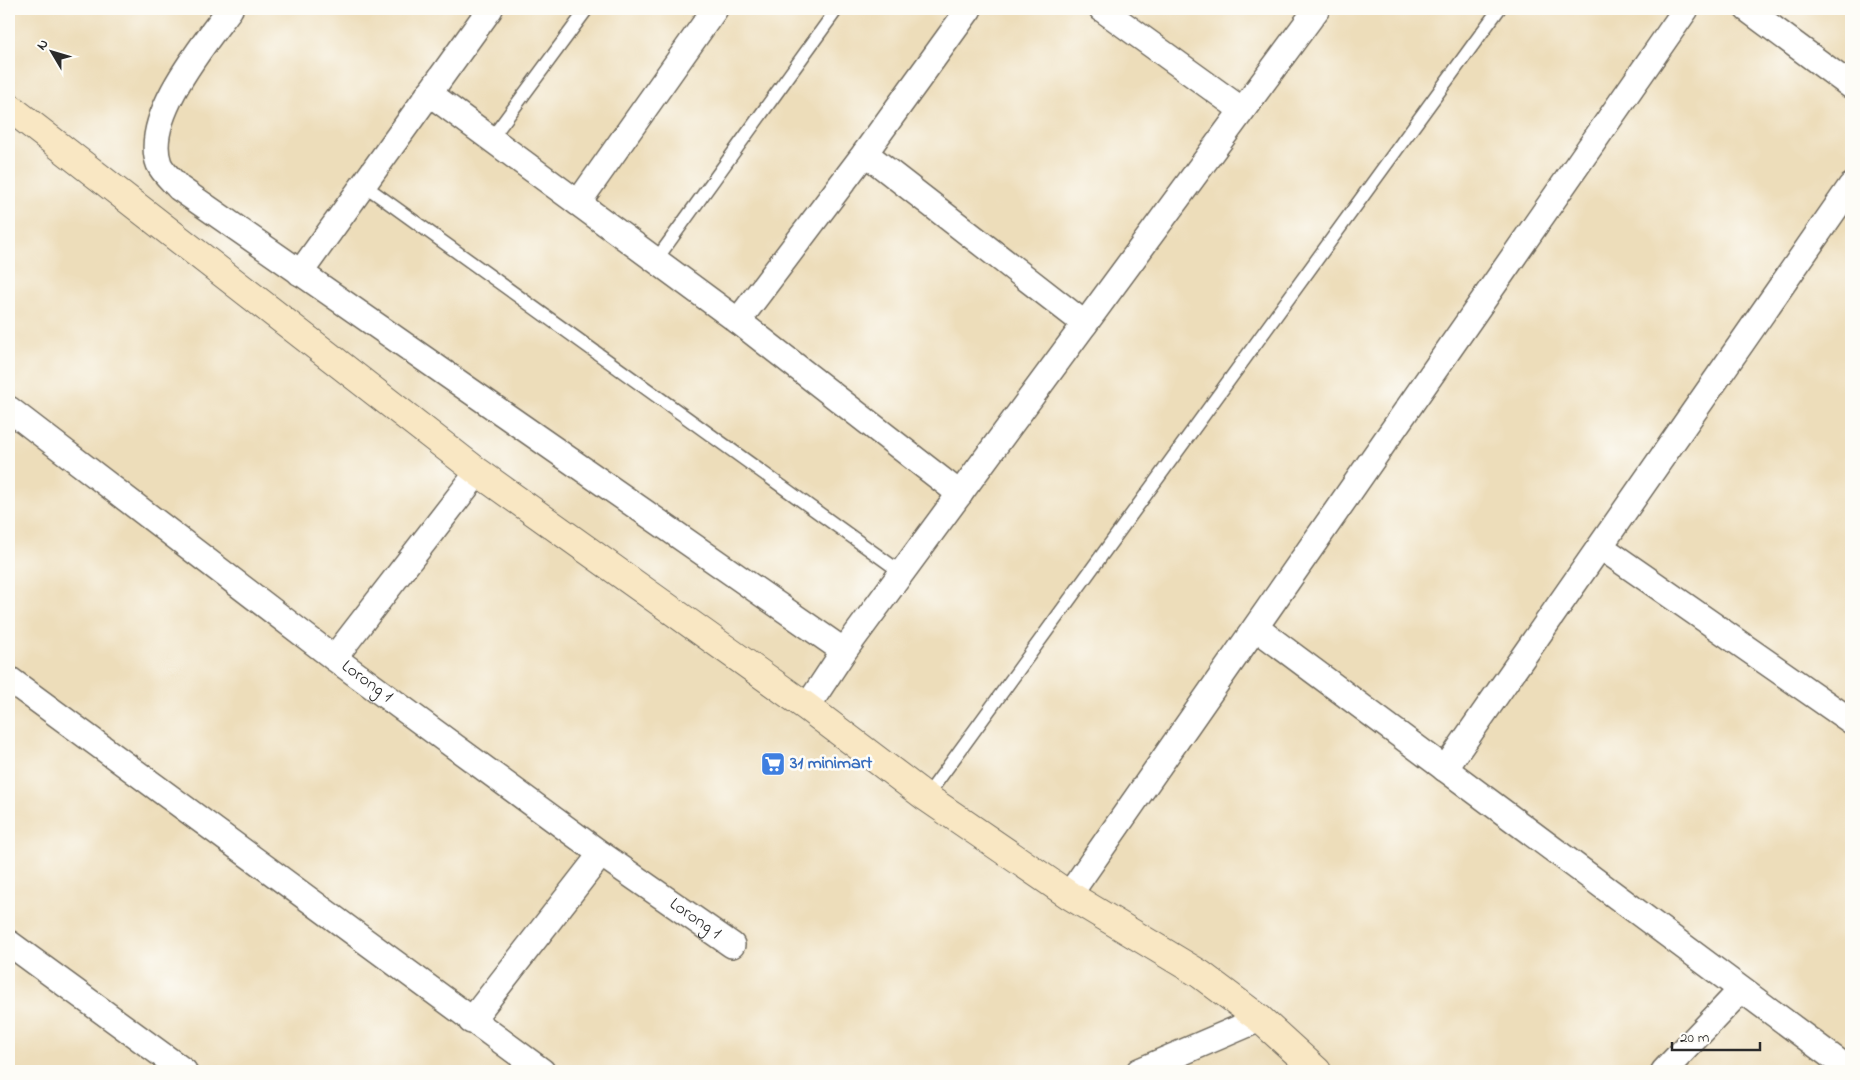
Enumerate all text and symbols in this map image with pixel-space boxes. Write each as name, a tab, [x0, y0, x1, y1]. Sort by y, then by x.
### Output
north arrow	[28, 28, 78, 78]
text: N	[32, 35, 54, 55]
street label: Lorong 1	[336, 654, 398, 710]
supermarket icon: 31 minimart	[760, 751, 786, 777]
place label: 31 minimart	[789, 751, 873, 777]
street label: Lorong 1	[664, 892, 726, 947]
scale bar	[1672, 1020, 1760, 1052]
text: 20 m	[1680, 1027, 1710, 1049]

